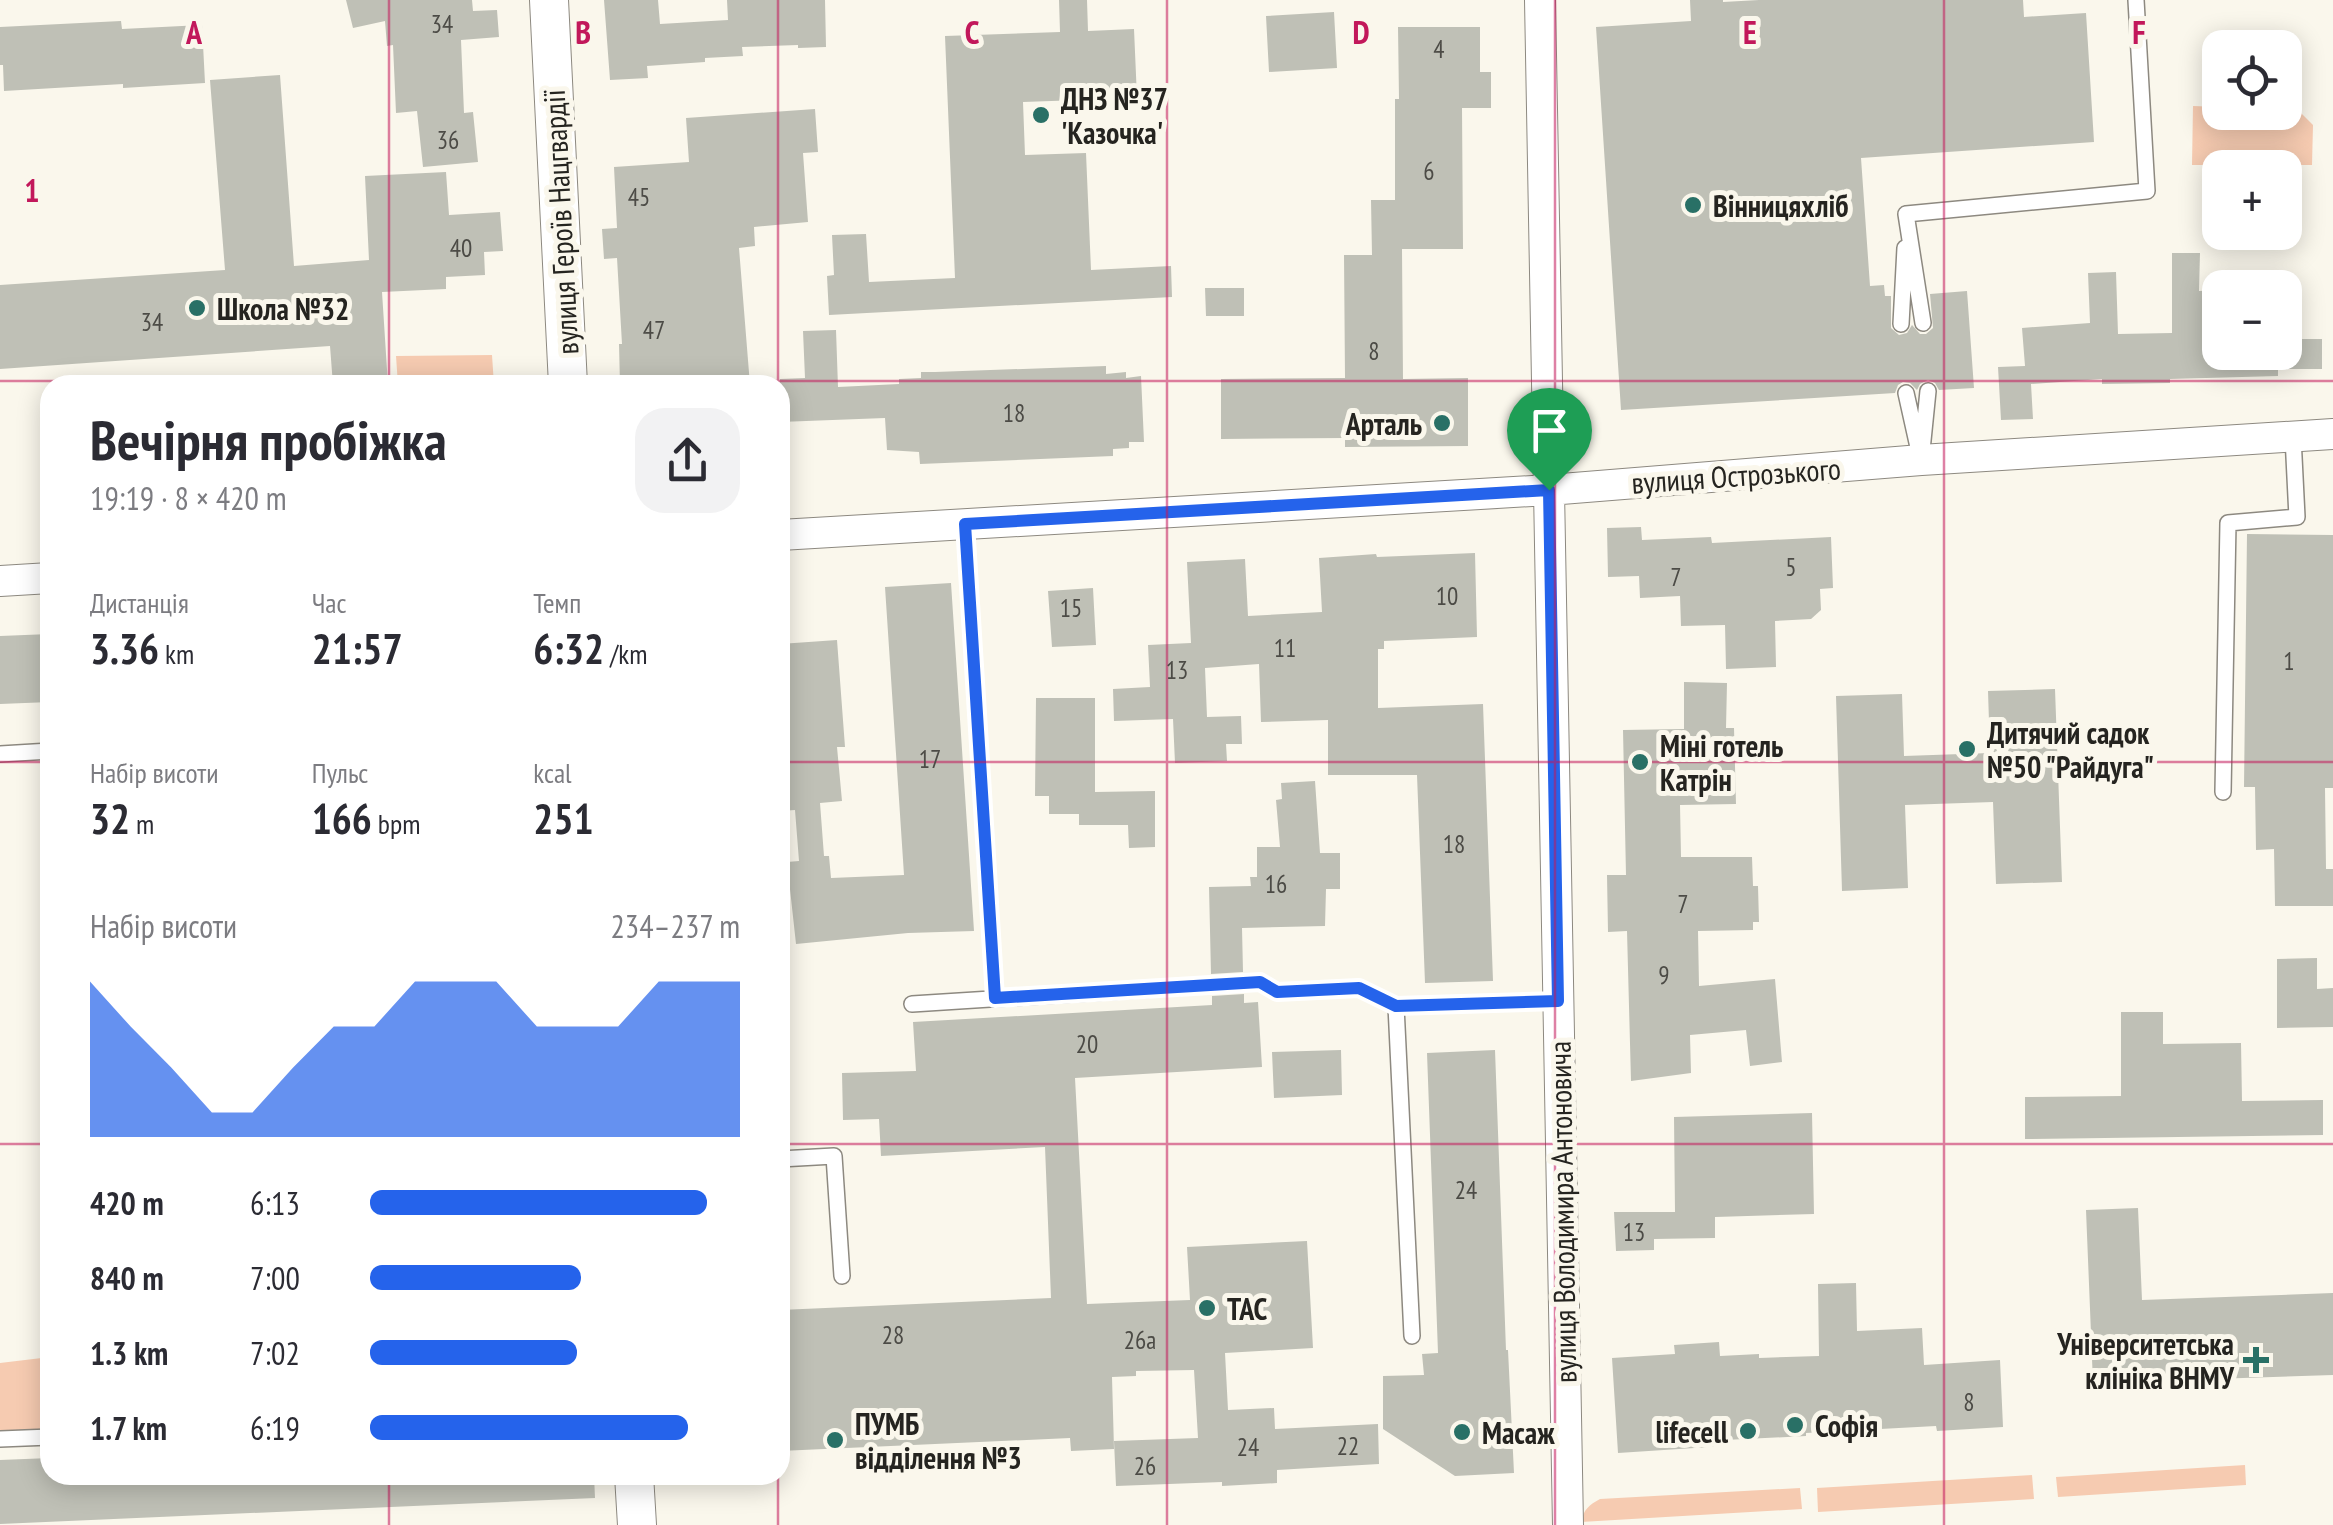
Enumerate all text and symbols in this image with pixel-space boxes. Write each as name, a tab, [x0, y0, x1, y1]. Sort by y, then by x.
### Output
house number: 34	[431, 8, 453, 40]
text: A	[185, 11, 203, 53]
text: B	[575, 11, 591, 53]
text: C	[965, 11, 980, 53]
text: D	[1352, 11, 1370, 53]
text: E	[1743, 11, 1757, 53]
text: F	[2132, 11, 2146, 53]
map controls	[2202, 30, 2302, 370]
button: locate	[2202, 30, 2302, 130]
house number: 4	[1433, 33, 1445, 65]
place label: ДНЗ №37 'Казочка'	[1061, 79, 1168, 152]
street label: вулиця Героїв Нацгвардії	[534, 88, 586, 356]
marker: ДНЗ №37 'Казочка'	[1030, 104, 1052, 126]
house number: 36	[437, 124, 459, 156]
button: +	[2202, 150, 2302, 250]
house number: 6	[1423, 155, 1435, 187]
text: 1	[24, 169, 40, 211]
house number: 45	[628, 181, 650, 213]
place label: Вінницяхліб	[1713, 186, 1848, 225]
marker: Вінницяхліб	[1682, 194, 1704, 216]
house number: 40	[450, 232, 472, 264]
button: −	[2202, 270, 2302, 370]
place label: Школа №32	[217, 289, 349, 328]
marker: Школа №32	[186, 297, 208, 319]
house number: 34	[141, 306, 163, 338]
house number: 47	[643, 314, 665, 346]
house number: 8	[1368, 335, 1380, 367]
pin	[1507, 388, 1592, 491]
house number: 18	[1003, 397, 1025, 429]
icon: arrive	[1522, 403, 1577, 458]
text: Вечірня пробіжка	[90, 404, 447, 475]
place label: Арталь	[1345, 404, 1422, 443]
button: share	[635, 408, 740, 513]
marker: Арталь	[1431, 412, 1453, 434]
street label: вулиця Острозького	[1630, 448, 1842, 502]
text: 19:19 · 8 × 420 m	[90, 477, 287, 519]
house number: 5	[1785, 551, 1797, 583]
house number: 7	[1670, 561, 1682, 593]
house number: 10	[1436, 580, 1458, 612]
text: Дистанція	[90, 584, 189, 621]
text: Час	[312, 584, 346, 621]
text: Темп	[533, 584, 581, 621]
house number: 15	[1060, 592, 1082, 624]
text: 3.36	[90, 621, 159, 676]
text: 21:57	[312, 621, 403, 676]
text: 6:32	[533, 621, 604, 676]
house number: 11	[1274, 632, 1296, 664]
text: km	[159, 635, 194, 672]
text: /km	[604, 635, 647, 672]
house number: 1	[2283, 645, 2295, 677]
house number: 13	[1166, 654, 1188, 686]
place label: Дитячий садок №50 "Райдуга"	[1987, 713, 2154, 786]
place label: Міні готель Катрін	[1660, 726, 1783, 799]
marker: Дитячий садок №50 "Райдуга"	[1956, 738, 1978, 760]
house number: 17	[919, 743, 941, 775]
marker: Міні готель Катрін	[1629, 751, 1651, 773]
text: Набір висоти	[90, 754, 219, 791]
text: Пульс	[312, 754, 368, 791]
text: kcal	[533, 754, 572, 791]
text: 32	[90, 791, 130, 846]
text: 166	[312, 791, 372, 846]
text: 251	[533, 791, 594, 846]
text: m	[130, 805, 154, 842]
text: bpm	[372, 805, 420, 842]
house number: 18	[1443, 828, 1465, 860]
house number: 16	[1265, 868, 1287, 900]
house number: 7	[1677, 888, 1689, 920]
text: Набір висоти	[90, 905, 237, 947]
text: 234–237 m	[610, 905, 740, 947]
house number: 9	[1658, 959, 1670, 991]
house number: 20	[1076, 1028, 1098, 1060]
street label: вулиця Володимира Антоновича	[1540, 1041, 1584, 1383]
house number: 24	[1455, 1174, 1477, 1206]
text: 420 m	[90, 1182, 164, 1224]
text: 6:13	[250, 1182, 300, 1224]
house number: 13	[1623, 1216, 1645, 1248]
text: 840 m	[90, 1257, 164, 1299]
text: 7:00	[250, 1257, 300, 1299]
place label: ТАС	[1227, 1289, 1267, 1328]
marker: ТАС	[1196, 1297, 1218, 1319]
house number: 28	[882, 1319, 904, 1351]
house number: 26а	[1124, 1324, 1156, 1356]
place label: Університетська клініка ВНМУ	[2056, 1324, 2235, 1397]
text: 1.3 km	[90, 1332, 168, 1374]
text: 7:02	[250, 1332, 300, 1374]
marker: Університетська клініка ВНМУ	[2243, 1347, 2269, 1373]
house number: 8	[1963, 1386, 1975, 1418]
place label: ПУМБ відділення №3	[855, 1404, 1022, 1477]
place label: Софія	[1815, 1406, 1878, 1445]
text: 1.7 km	[90, 1407, 167, 1449]
text: 6:19	[250, 1407, 300, 1449]
place label: lifecell	[1656, 1412, 1729, 1451]
place label: Масаж	[1482, 1413, 1555, 1452]
marker: Софія	[1784, 1414, 1806, 1436]
marker: lifecell	[1737, 1420, 1759, 1442]
marker: Масаж	[1451, 1421, 1473, 1443]
marker: ПУМБ відділення №3	[824, 1429, 846, 1451]
house number: 22	[1337, 1430, 1359, 1462]
house number: 24	[1237, 1431, 1259, 1463]
house number: 26	[1134, 1450, 1156, 1482]

